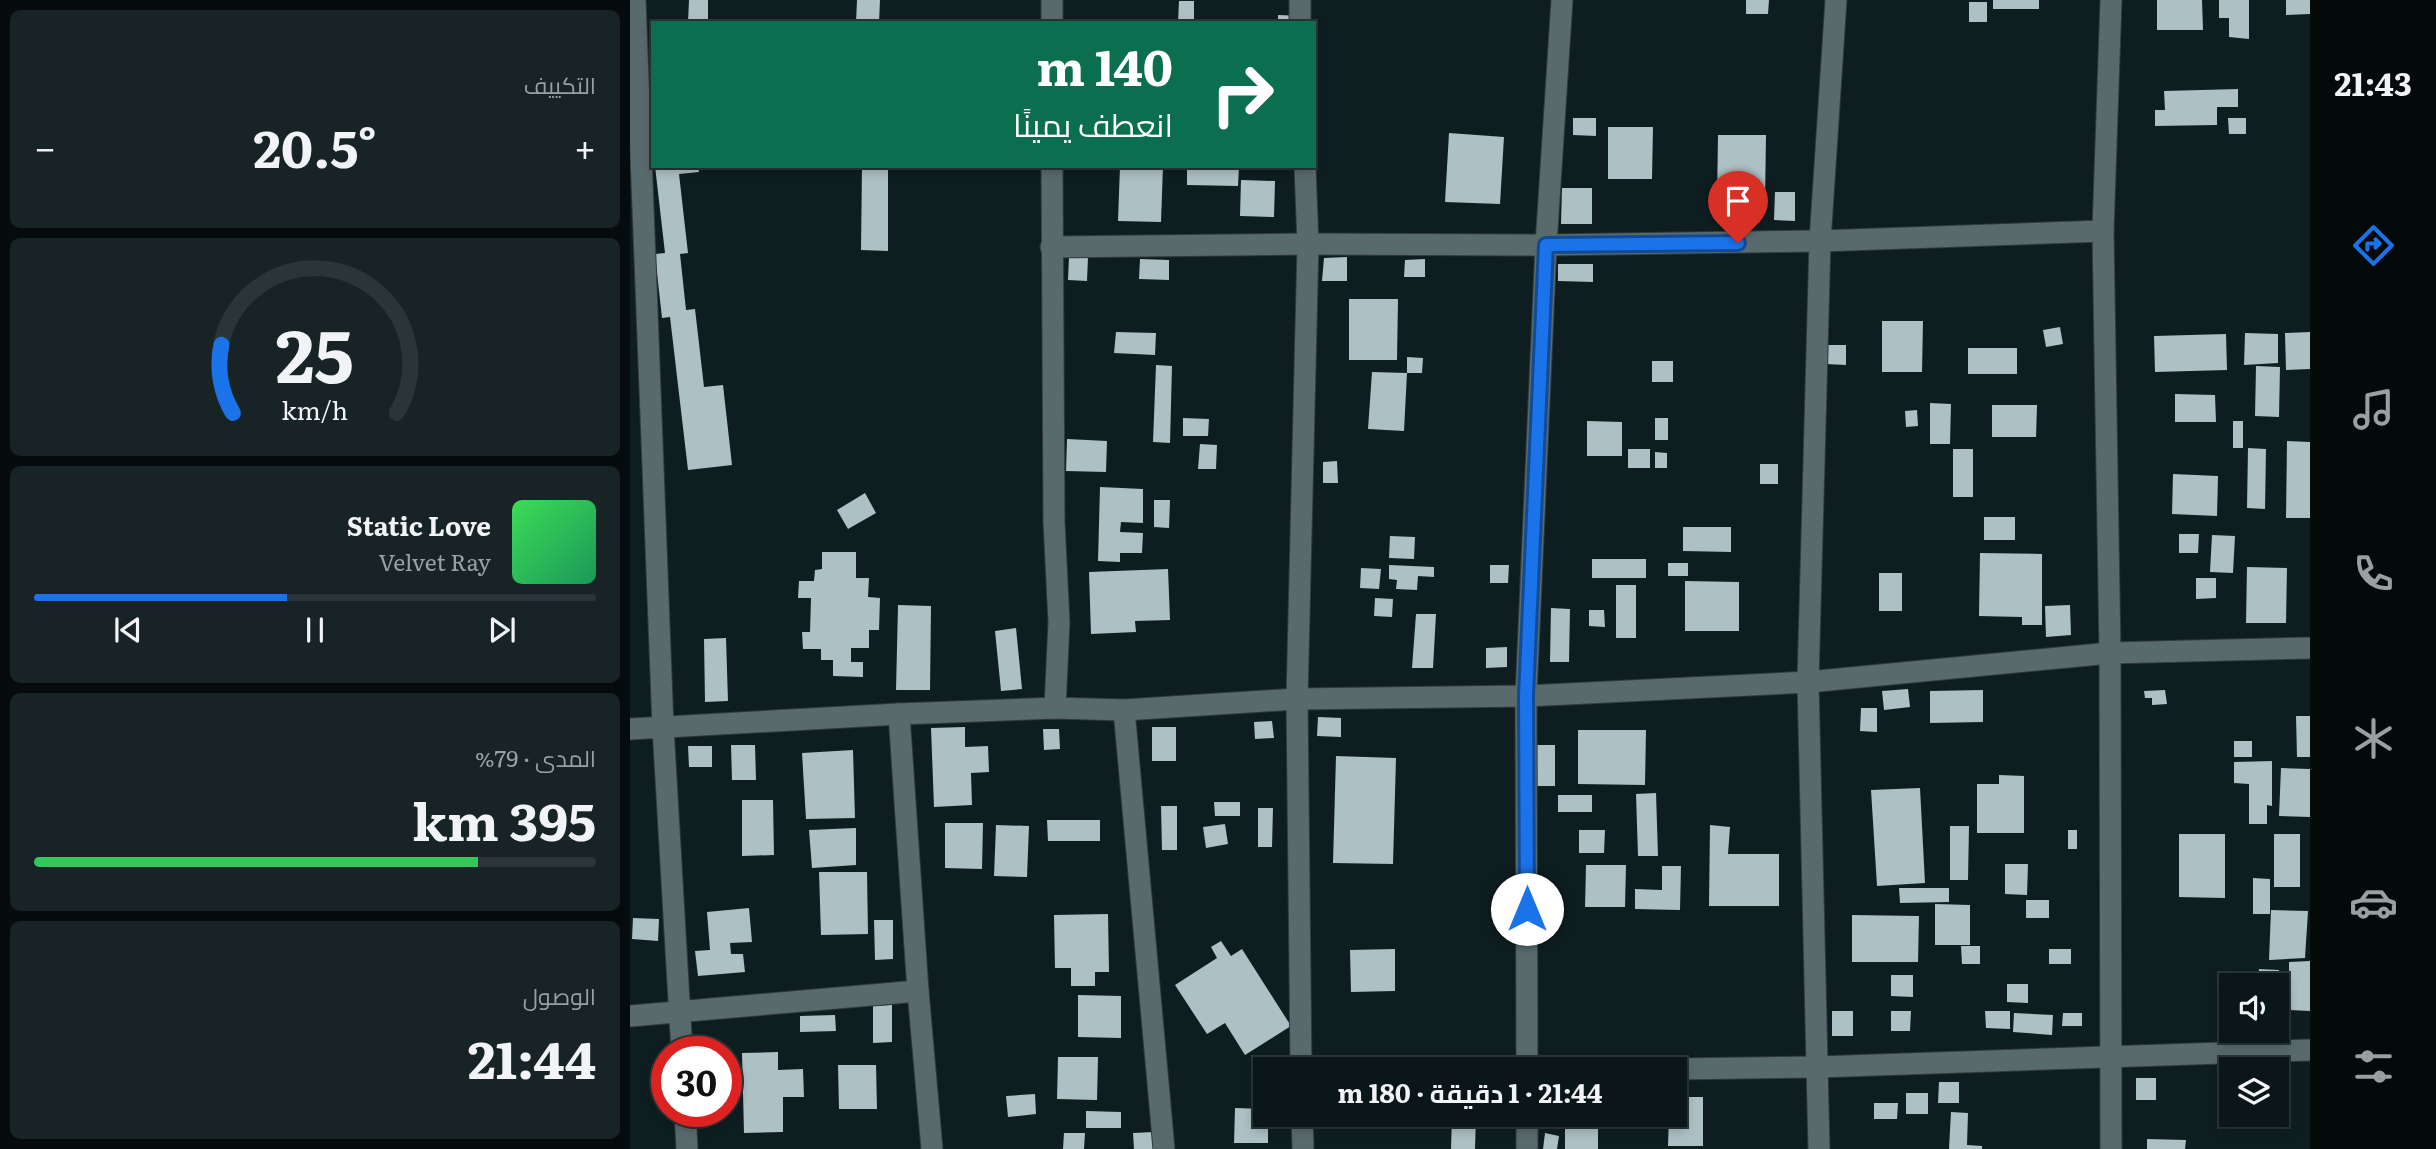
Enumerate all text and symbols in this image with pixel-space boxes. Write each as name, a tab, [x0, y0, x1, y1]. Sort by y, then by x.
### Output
text: 140 m	[1036, 28, 1173, 101]
icon: right	[1197, 49, 1288, 140]
text: 21:43	[2334, 58, 2412, 106]
text: التكييف	[524, 67, 596, 101]
text: انعطف يمينًا	[1013, 99, 1173, 147]
text: 20.5°	[253, 107, 377, 184]
text: −	[34, 117, 56, 174]
text: +	[574, 117, 596, 174]
pin	[1708, 171, 1768, 243]
icon: arrive	[1719, 182, 1757, 220]
icon: directions	[2349, 221, 2398, 270]
text: 25	[276, 297, 354, 405]
icon: music	[2349, 385, 2398, 434]
text: km/h	[282, 390, 348, 427]
text: Static Love	[347, 505, 491, 544]
text: Velvet Ray	[379, 544, 491, 578]
icon: phone	[2349, 549, 2398, 598]
icon: previous	[109, 611, 147, 649]
icon: pause	[296, 611, 334, 649]
icon: next	[483, 611, 521, 649]
icon: climate	[2349, 714, 2398, 763]
text: المدى · 79%	[475, 740, 596, 774]
text: 395 km	[412, 780, 596, 857]
position arrow	[1490, 872, 1564, 946]
icon: car	[2349, 878, 2398, 927]
map controls	[2219, 973, 2289, 1127]
button: sound	[2219, 973, 2289, 1043]
text: الوصول	[523, 978, 596, 1012]
text: 21:44	[468, 1018, 596, 1095]
speed limit sign: 30	[651, 1036, 742, 1127]
icon: filters	[2349, 1042, 2398, 1091]
button: layers	[2219, 1057, 2289, 1127]
text: 21:44 · 1 دقيقة · 180 m	[1338, 1072, 1602, 1111]

